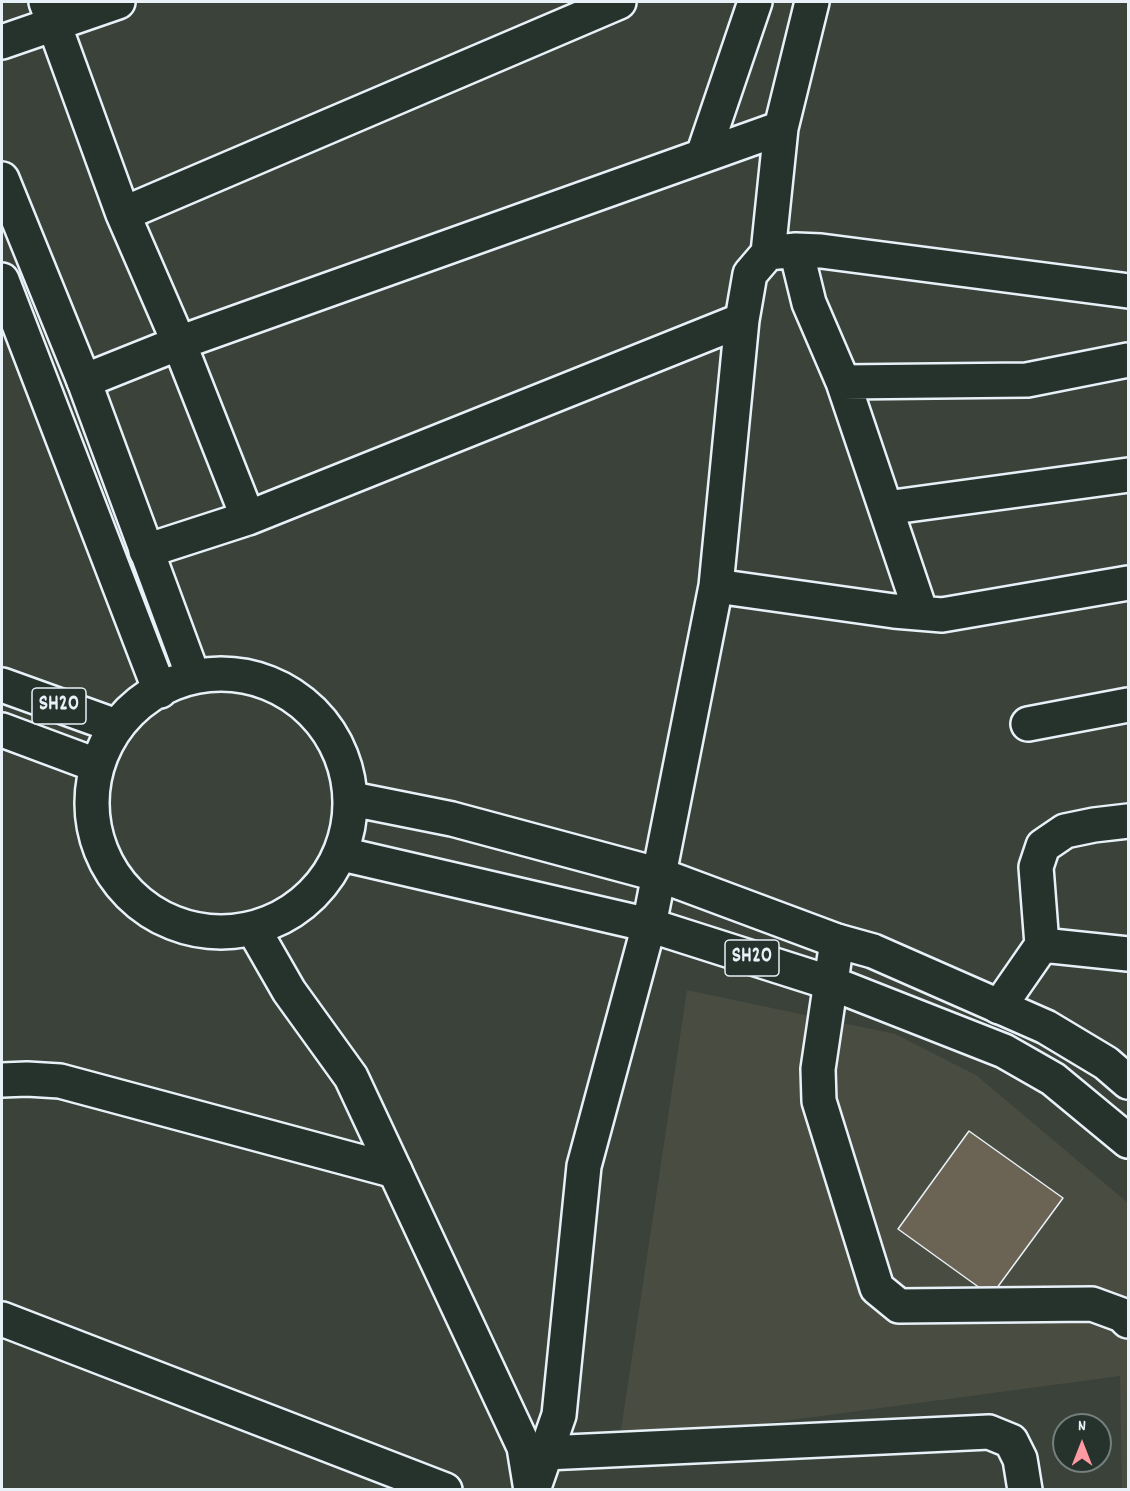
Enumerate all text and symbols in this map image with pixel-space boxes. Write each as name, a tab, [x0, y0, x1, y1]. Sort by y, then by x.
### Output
road number: SH20	[32, 688, 86, 724]
road number: SH20	[725, 940, 779, 976]
north arrow	[1052, 1413, 1112, 1473]
text: N	[1078, 1415, 1086, 1438]

